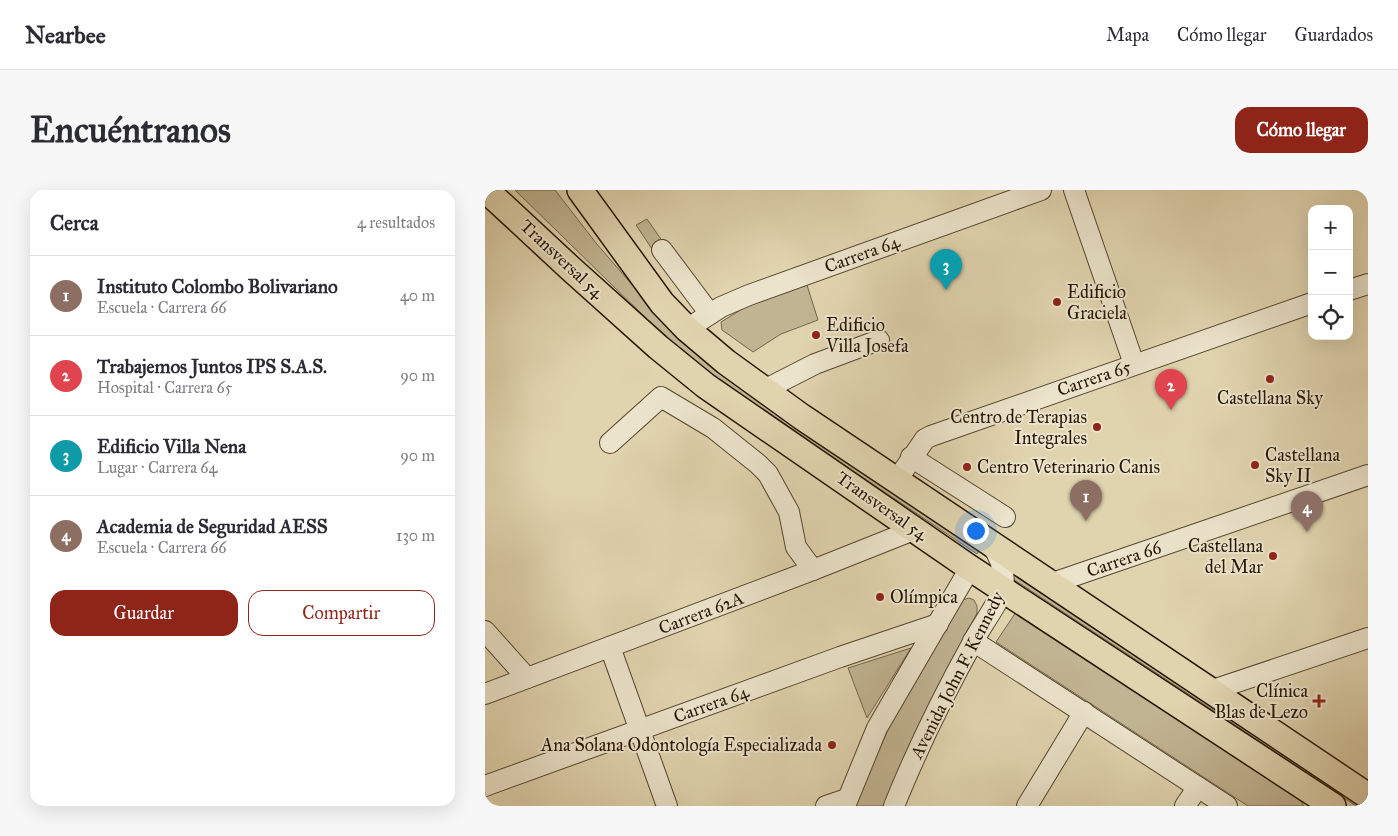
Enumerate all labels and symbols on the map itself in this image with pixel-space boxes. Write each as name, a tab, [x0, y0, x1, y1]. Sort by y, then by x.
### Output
street label: Transversal 54	[516, 215, 609, 304]
street label: Carrera 64	[821, 230, 903, 278]
pin: 3	[930, 249, 962, 290]
place label: Edificio Graciela	[1067, 281, 1127, 324]
marker: Edificio Graciela	[1051, 296, 1063, 308]
place label: Edificio Villa Josefa	[825, 314, 909, 358]
marker: Edificio Villa Josefa	[810, 329, 822, 341]
street label: Carrera 65	[1054, 355, 1134, 401]
pin: 2	[1155, 369, 1187, 410]
marker: Castellana Sky	[1264, 373, 1276, 385]
place label: Castellana Sky	[1217, 387, 1324, 409]
place label: Centro de Terapias Integrales	[950, 406, 1087, 450]
marker: Centro de Terapias Integrales	[1091, 421, 1103, 433]
place label: Castellana Sky II	[1265, 444, 1340, 487]
place label: Centro Veterinario Canis	[977, 456, 1160, 478]
marker: Castellana Sky II	[1249, 459, 1261, 471]
marker: Centro Veterinario Canis	[961, 461, 973, 473]
street label: Transversal 54	[832, 467, 933, 546]
pin: 1	[1070, 480, 1102, 521]
pin: 4	[1291, 491, 1323, 532]
your location	[963, 518, 989, 544]
place label: Castellana del Mar	[1188, 535, 1263, 578]
street label: Carrera 66	[1084, 536, 1165, 582]
marker: Castellana del Mar	[1267, 550, 1279, 562]
place label: Olímpica	[890, 586, 958, 608]
street label: Carrera 62A	[655, 587, 747, 639]
street label: Avenida John F. Kennedy	[905, 587, 1010, 764]
marker: Olímpica	[874, 591, 886, 603]
street label: Carrera 64	[670, 680, 752, 728]
place label: Clínica Blas de Lezo	[1214, 680, 1308, 723]
marker: Clínica Blas de Lezo	[1312, 694, 1326, 708]
place label: Ana Solana Odontología Especializada	[540, 734, 822, 757]
marker: Ana Solana Odontología Especializada	[826, 739, 838, 751]

